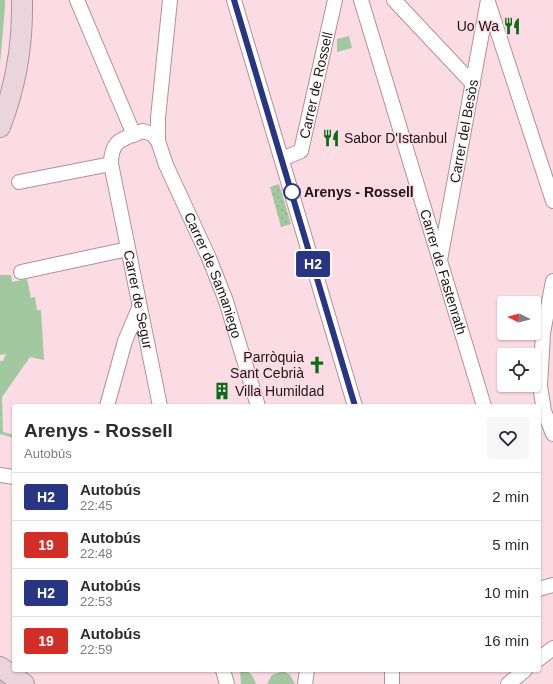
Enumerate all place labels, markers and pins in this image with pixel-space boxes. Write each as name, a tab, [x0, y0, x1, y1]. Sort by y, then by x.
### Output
restaurant icon: Uo Wa	[502, 16, 522, 36]
place label: Uo Wa	[457, 18, 499, 34]
restaurant icon: Sabor D'Istanbul	[321, 128, 341, 148]
place label: Sabor D'Istanbul	[344, 130, 447, 146]
marker: Arenys - Rossell	[283, 183, 301, 201]
place label: Arenys - Rossell	[304, 184, 414, 200]
place label: Parròquia Sant Cebrià	[230, 349, 304, 381]
church icon: Parròquia Sant Cebrià	[307, 355, 327, 375]
building icon: Villa Humildad	[212, 381, 232, 401]
place label: Villa Humildad	[235, 383, 324, 399]

